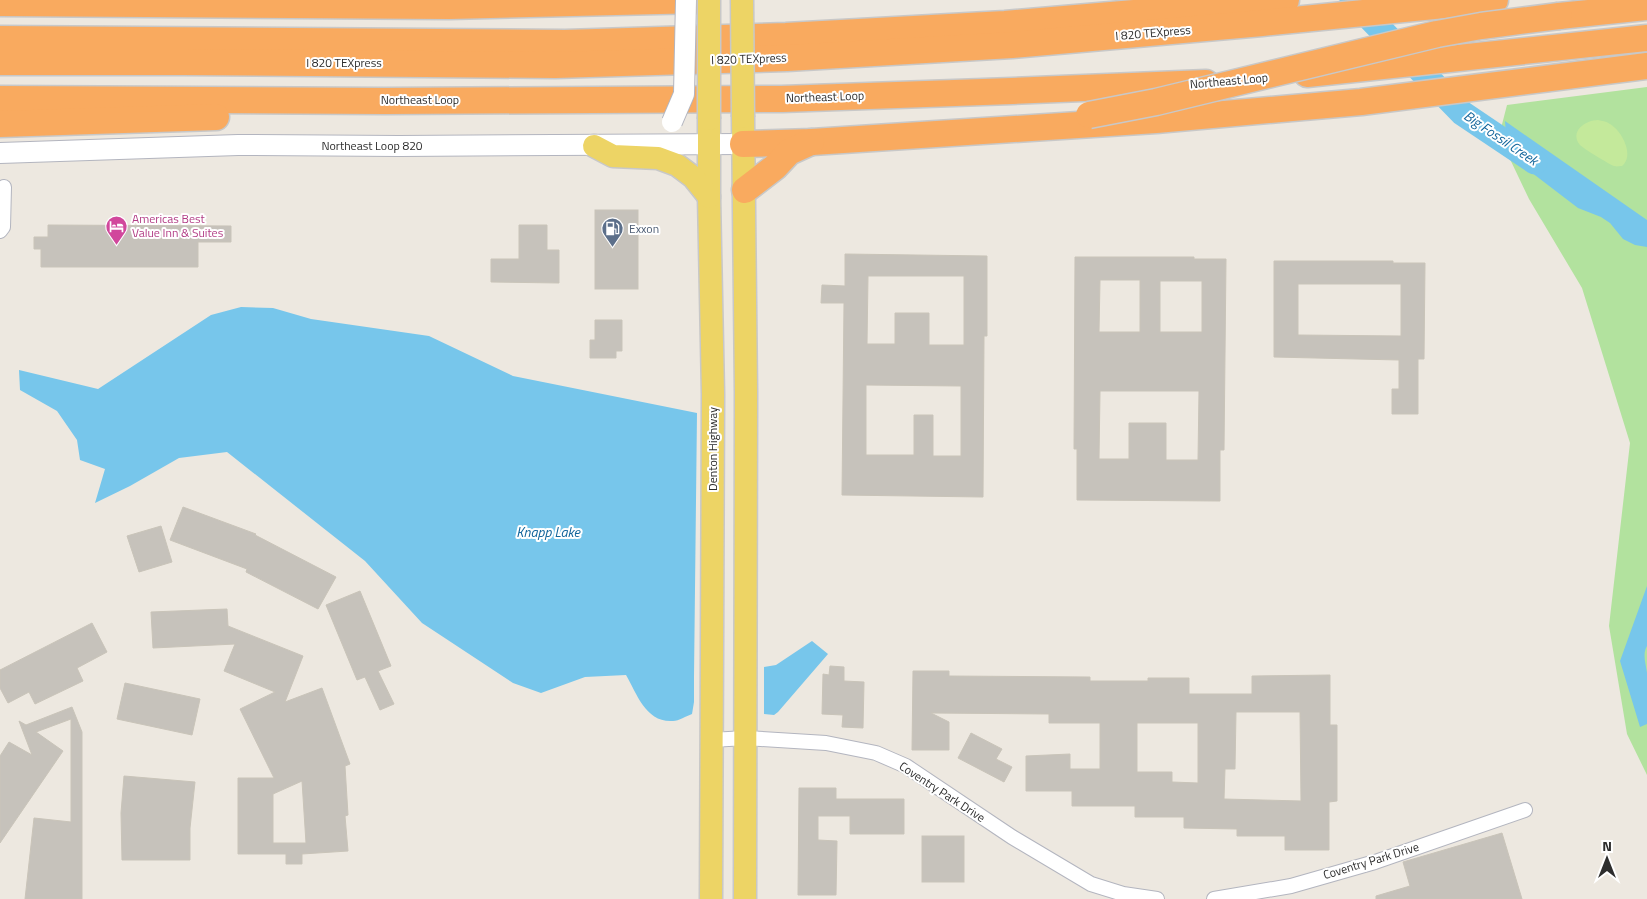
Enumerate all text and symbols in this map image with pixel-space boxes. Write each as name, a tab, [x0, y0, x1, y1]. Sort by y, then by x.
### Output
street label: I 820 TEXpress	[1114, 20, 1192, 45]
street label: I 820 TEXpress	[711, 48, 788, 69]
street label: I 820 TEXpress	[306, 53, 382, 72]
street label: Northeast Loop	[1189, 68, 1269, 93]
street label: Northeast Loop	[785, 86, 864, 107]
street label: Northeast Loop	[381, 90, 459, 109]
water label: Big Fossil Creek	[1460, 105, 1544, 171]
street label: Northeast Loop 820	[321, 136, 423, 155]
place label: Americas Best Value Inn & Suites	[132, 209, 224, 242]
hotel icon: Americas Best Value Inn & Suites	[104, 214, 128, 245]
fuel station icon: Exxon	[601, 217, 625, 248]
place label: Exxon	[629, 219, 659, 238]
street label: Denton Highway	[703, 407, 722, 491]
water label: Knapp Lake	[516, 521, 581, 542]
street label: Coventry Park Drive	[895, 757, 989, 827]
north arrow	[1582, 834, 1632, 884]
text: N	[1602, 835, 1612, 856]
street label: Coventry Park Drive	[1321, 837, 1421, 884]

